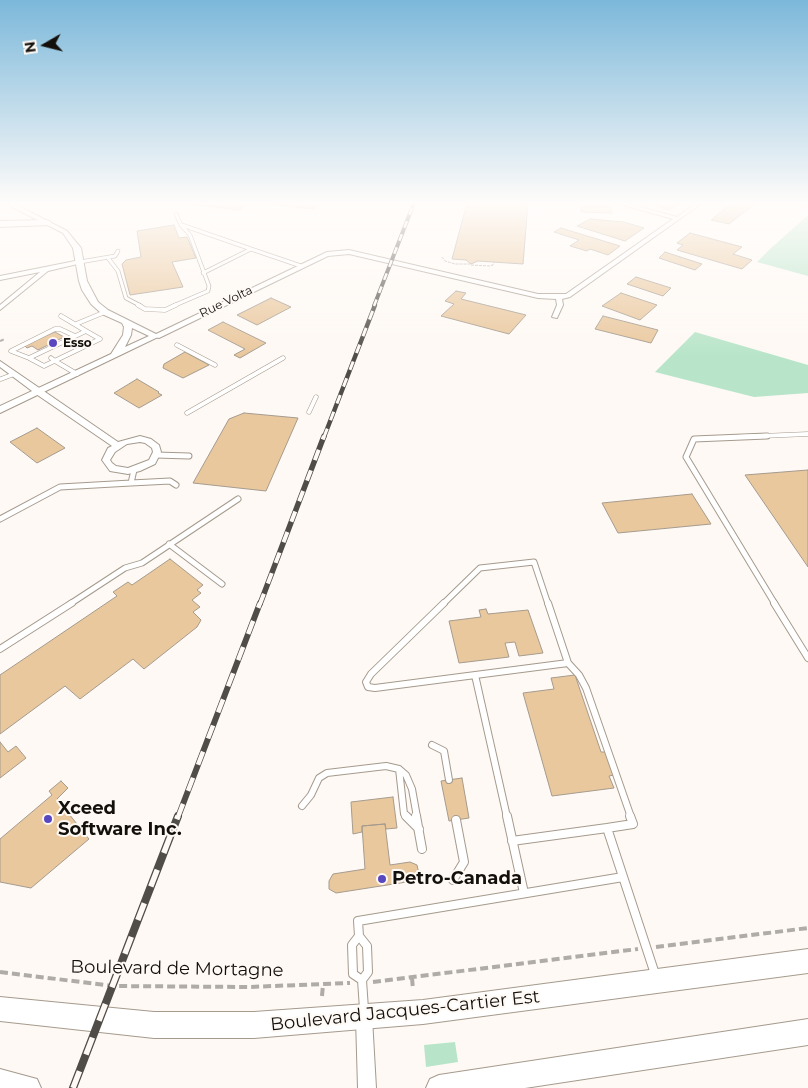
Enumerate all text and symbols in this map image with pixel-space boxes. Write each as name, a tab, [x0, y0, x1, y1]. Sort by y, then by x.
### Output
north arrow	[20, 20, 70, 70]
text: N	[20, 40, 40, 54]
street label: Rue Volta	[197, 283, 255, 321]
place label: Esso	[63, 336, 92, 350]
marker: Esso	[47, 337, 59, 349]
place label: Xceed Software Inc.	[58, 798, 182, 841]
marker: Xceed Software Inc.	[42, 813, 54, 825]
place label: Petro-Canada	[392, 868, 522, 890]
marker: Petro-Canada	[376, 873, 388, 885]
street label: Boulevard de Mortagne	[70, 956, 284, 982]
street label: Boulevard Jacques-Cartier Est	[269, 986, 541, 1036]

